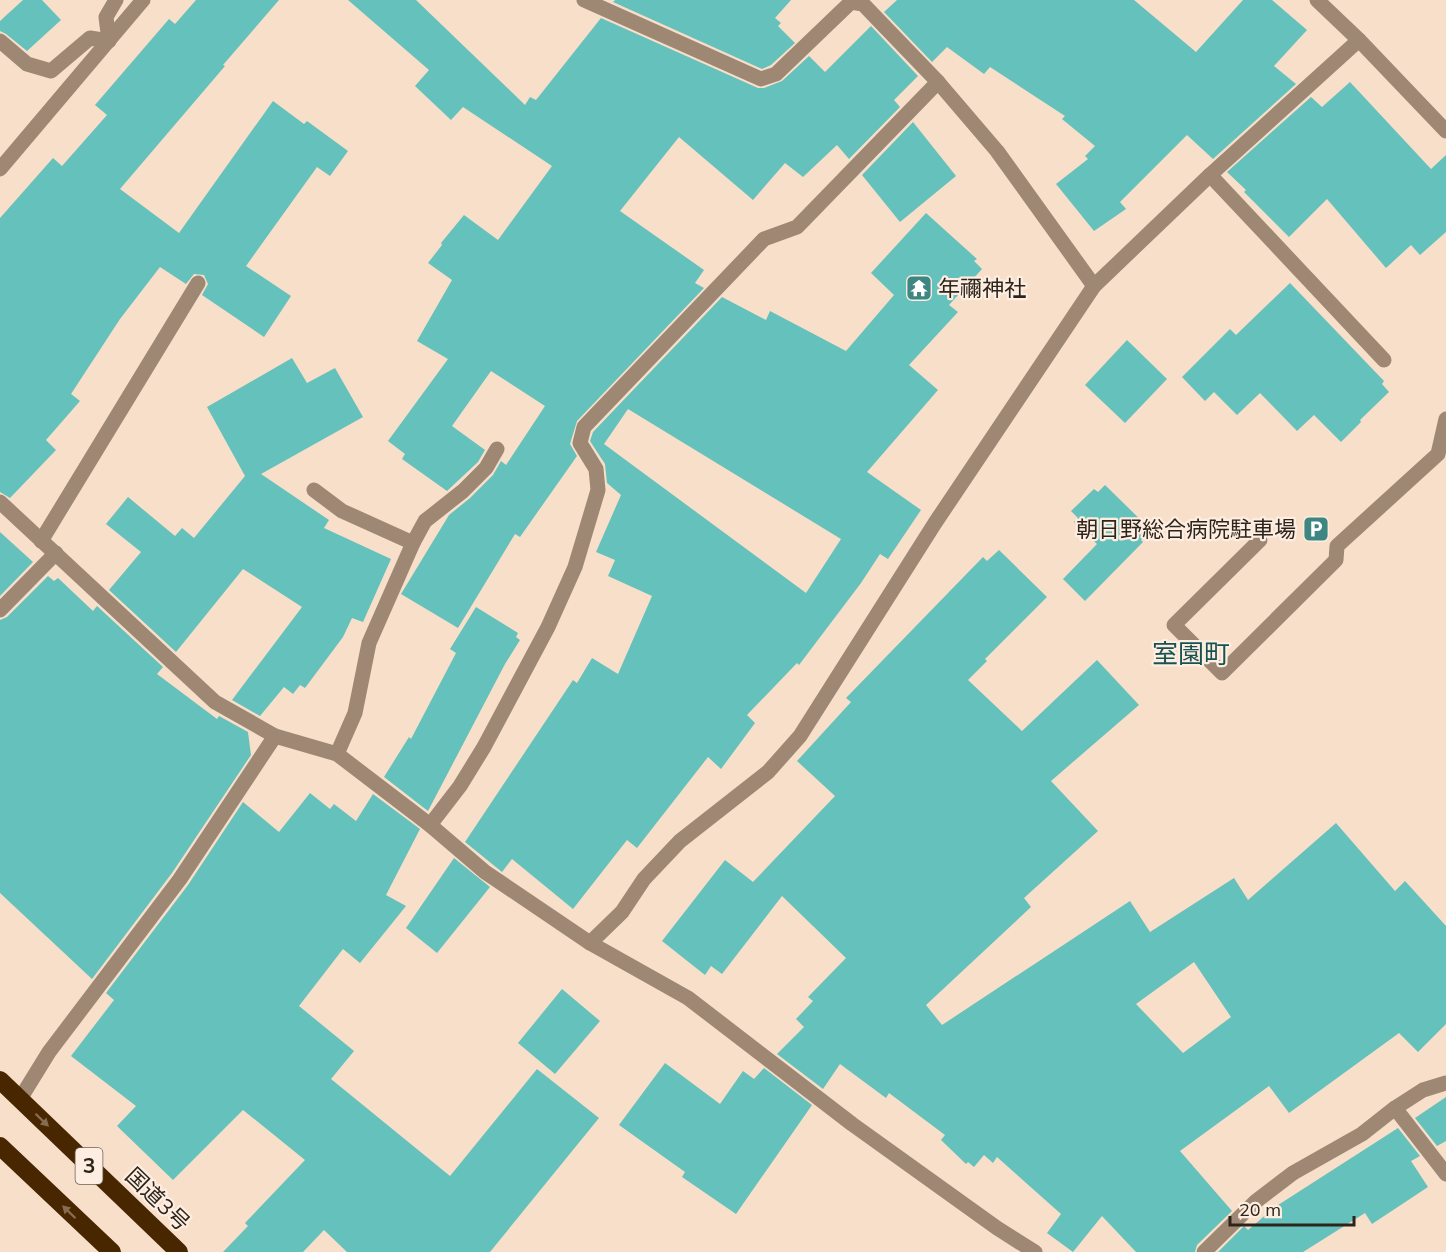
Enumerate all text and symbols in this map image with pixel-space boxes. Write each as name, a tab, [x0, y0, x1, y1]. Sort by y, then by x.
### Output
temple icon: 年禰神社	[904, 273, 934, 303]
place label: 年禰神社	[938, 274, 1026, 302]
parking icon: 朝日野総合病院駐車場	[1301, 514, 1331, 544]
place label: 朝日野総合病院駐車場	[1076, 515, 1296, 543]
district label: 室園町	[1152, 637, 1230, 670]
one-way arrow	[35, 1113, 49, 1127]
road number: 3	[76, 1148, 103, 1184]
street label: 国道3号	[120, 1161, 196, 1237]
scale bar	[1230, 1189, 1354, 1227]
text: 20 m	[1239, 1198, 1281, 1221]
one-way arrow	[63, 1205, 77, 1219]

